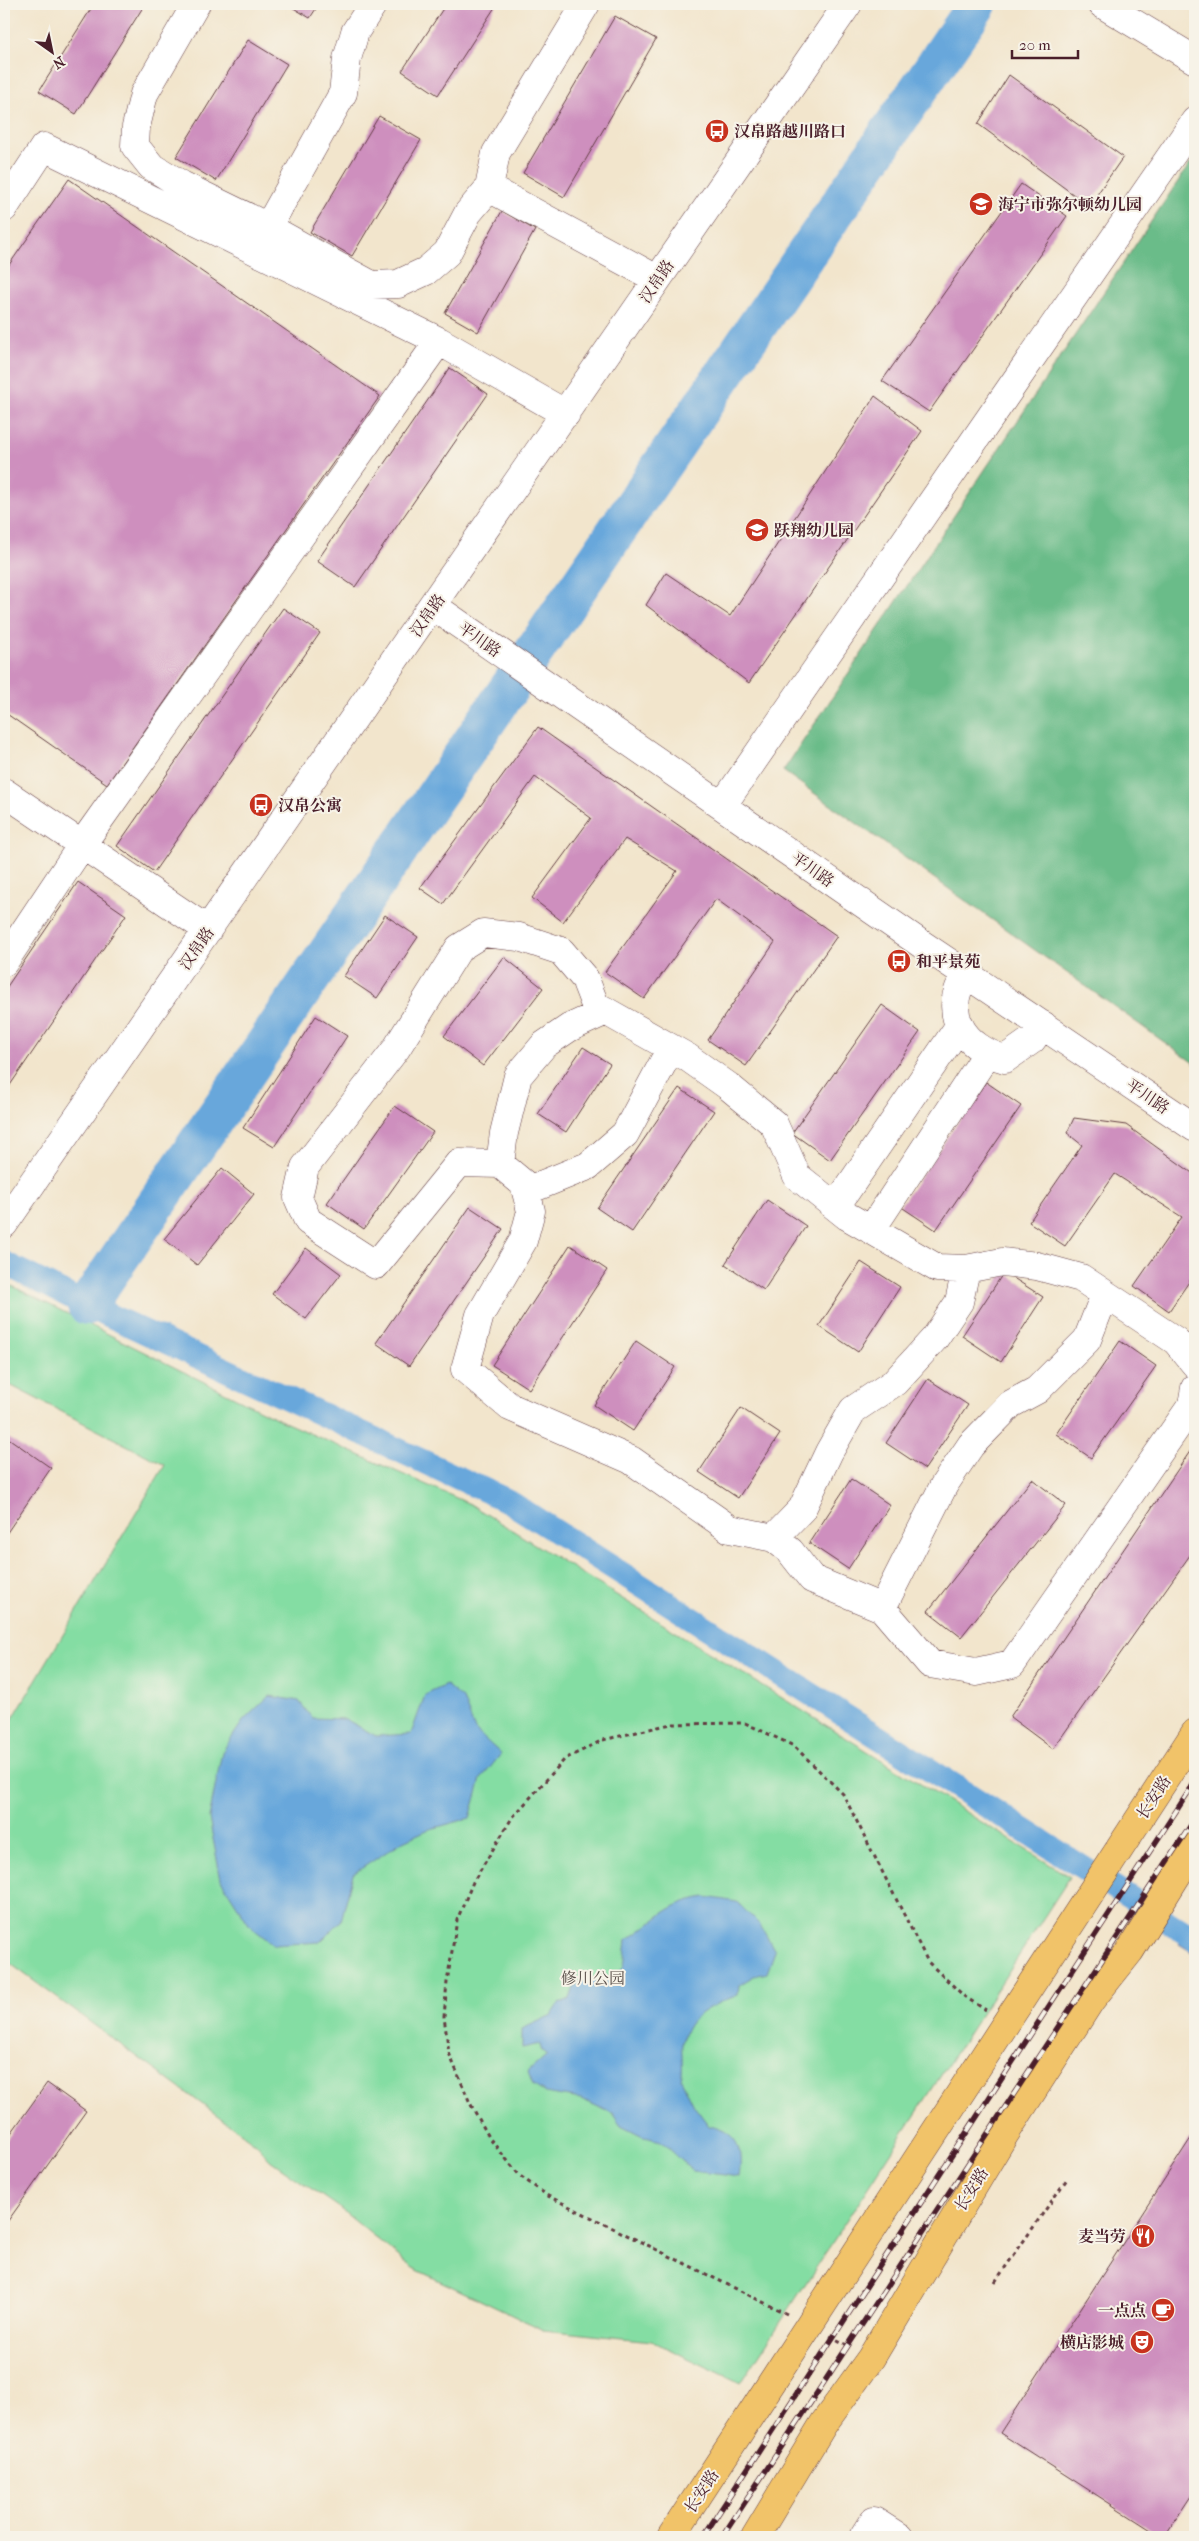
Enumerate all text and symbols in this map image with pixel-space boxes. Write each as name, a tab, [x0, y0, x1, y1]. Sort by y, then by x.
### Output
north arrow	[28, 28, 78, 78]
scale bar	[1012, 28, 1078, 60]
text: 20 m	[1019, 36, 1051, 54]
text: N	[49, 52, 68, 73]
bus stop icon: 汉帛路越川路口	[704, 118, 730, 144]
place label: 汉帛路越川路口	[734, 122, 846, 141]
school or university icon: 海宁市弥尔顿幼儿园	[968, 191, 994, 217]
place label: 海宁市弥尔顿幼儿园	[998, 195, 1142, 214]
street label: 汉帛路	[635, 256, 678, 306]
school or university icon: 跃翔幼儿园	[744, 517, 770, 543]
place label: 跃翔幼儿园	[774, 521, 854, 540]
street label: 汉帛路	[406, 590, 449, 640]
street label: 平川路	[455, 618, 505, 661]
bus stop icon: 汉帛公寓	[248, 792, 274, 818]
place label: 汉帛公寓	[278, 796, 342, 815]
street label: 平川路	[788, 848, 838, 891]
street label: 汉帛路	[175, 923, 218, 973]
bus stop icon: 和平景苑	[886, 948, 912, 974]
place label: 和平景苑	[916, 952, 981, 971]
street label: 平川路	[1123, 1075, 1173, 1118]
street label: 长安路	[1132, 1772, 1174, 1823]
park label: 修川公园	[561, 1969, 625, 1988]
street label: 长安路	[951, 2164, 992, 2215]
restaurant icon: 麦当劳	[1130, 2223, 1156, 2249]
place label: 麦当劳	[1078, 2227, 1126, 2246]
cafe icon: 一点点	[1150, 2297, 1176, 2323]
place label: 一点点	[1098, 2301, 1146, 2320]
theatre icon: 横店影城	[1129, 2329, 1155, 2355]
place label: 横店影城	[1060, 2333, 1124, 2352]
street label: 长安路	[680, 2466, 722, 2517]

